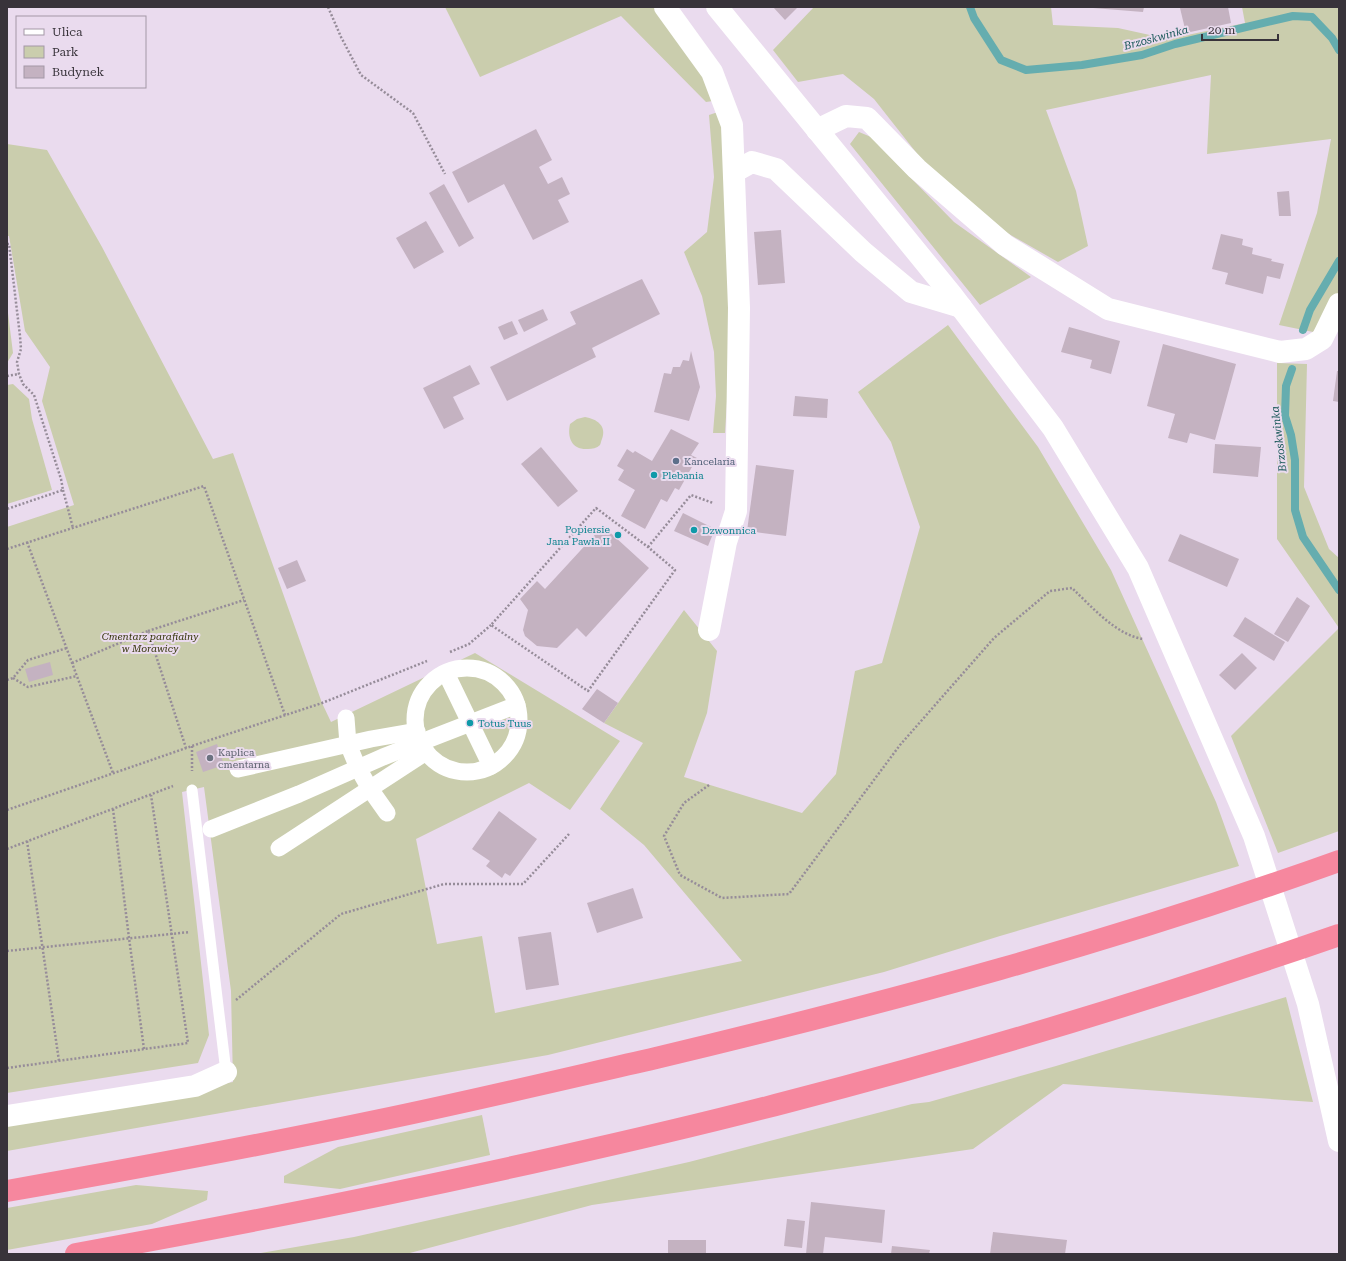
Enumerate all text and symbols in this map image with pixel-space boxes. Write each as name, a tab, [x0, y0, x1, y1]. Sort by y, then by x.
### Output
legend	[16, 16, 146, 88]
scale bar	[1202, 16, 1278, 42]
water label: Brzoskwinka	[1121, 23, 1190, 53]
text: 20 m	[1208, 23, 1235, 37]
text: Ulica	[52, 25, 83, 39]
text: Park	[52, 45, 79, 59]
text: Budynek	[52, 65, 104, 79]
water label: Brzoskwinka	[1268, 405, 1290, 474]
marker: Kancelaria	[671, 456, 681, 466]
place label: Kancelaria	[684, 456, 736, 467]
marker: Plebania	[649, 470, 659, 480]
place label: Plebania	[662, 470, 704, 481]
place label: Popiersie Jana Pawła II	[547, 524, 610, 547]
marker: Dzwonnica	[689, 525, 699, 535]
place label: Dzwonnica	[702, 525, 756, 536]
marker: Popiersie Jana Pawła II	[613, 530, 623, 540]
park label: Cmentarz parafialny w Morawicy	[102, 631, 199, 654]
marker: Totus Tuus	[465, 718, 475, 728]
place label: Totus Tuus	[478, 718, 531, 729]
place label: Kaplica cmentarna	[218, 747, 270, 770]
marker: Kaplica cmentarna	[205, 753, 215, 763]

